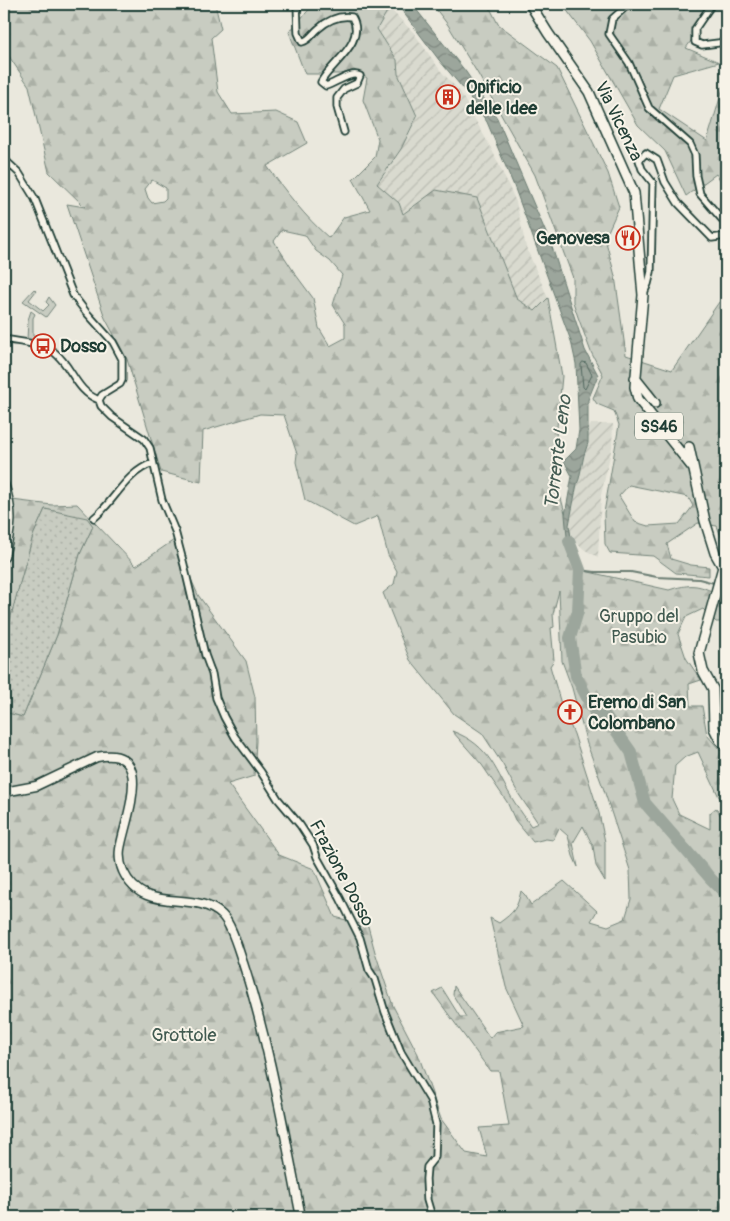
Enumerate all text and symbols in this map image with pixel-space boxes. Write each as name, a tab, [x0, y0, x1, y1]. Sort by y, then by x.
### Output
place label: Opificio delle Idee	[466, 76, 538, 120]
street label: Via Vicenza	[589, 78, 648, 165]
building icon: Opificio delle Idee	[435, 84, 461, 110]
restaurant icon: Genovesa	[615, 225, 641, 251]
place label: Genovesa	[536, 227, 611, 250]
bus stop icon: Dosso	[30, 333, 56, 359]
place label: Dosso	[60, 335, 107, 358]
water label: Torrente Leno	[539, 392, 577, 511]
road number: SS46	[635, 412, 683, 440]
park label: Gruppo del Pasubio	[599, 605, 679, 649]
place label: Eremo di San Colombano	[588, 691, 686, 735]
church icon: Eremo di San Colombano	[557, 699, 583, 725]
street label: Frazione Dosso	[304, 816, 379, 931]
park label: Grottole	[152, 1024, 217, 1047]

